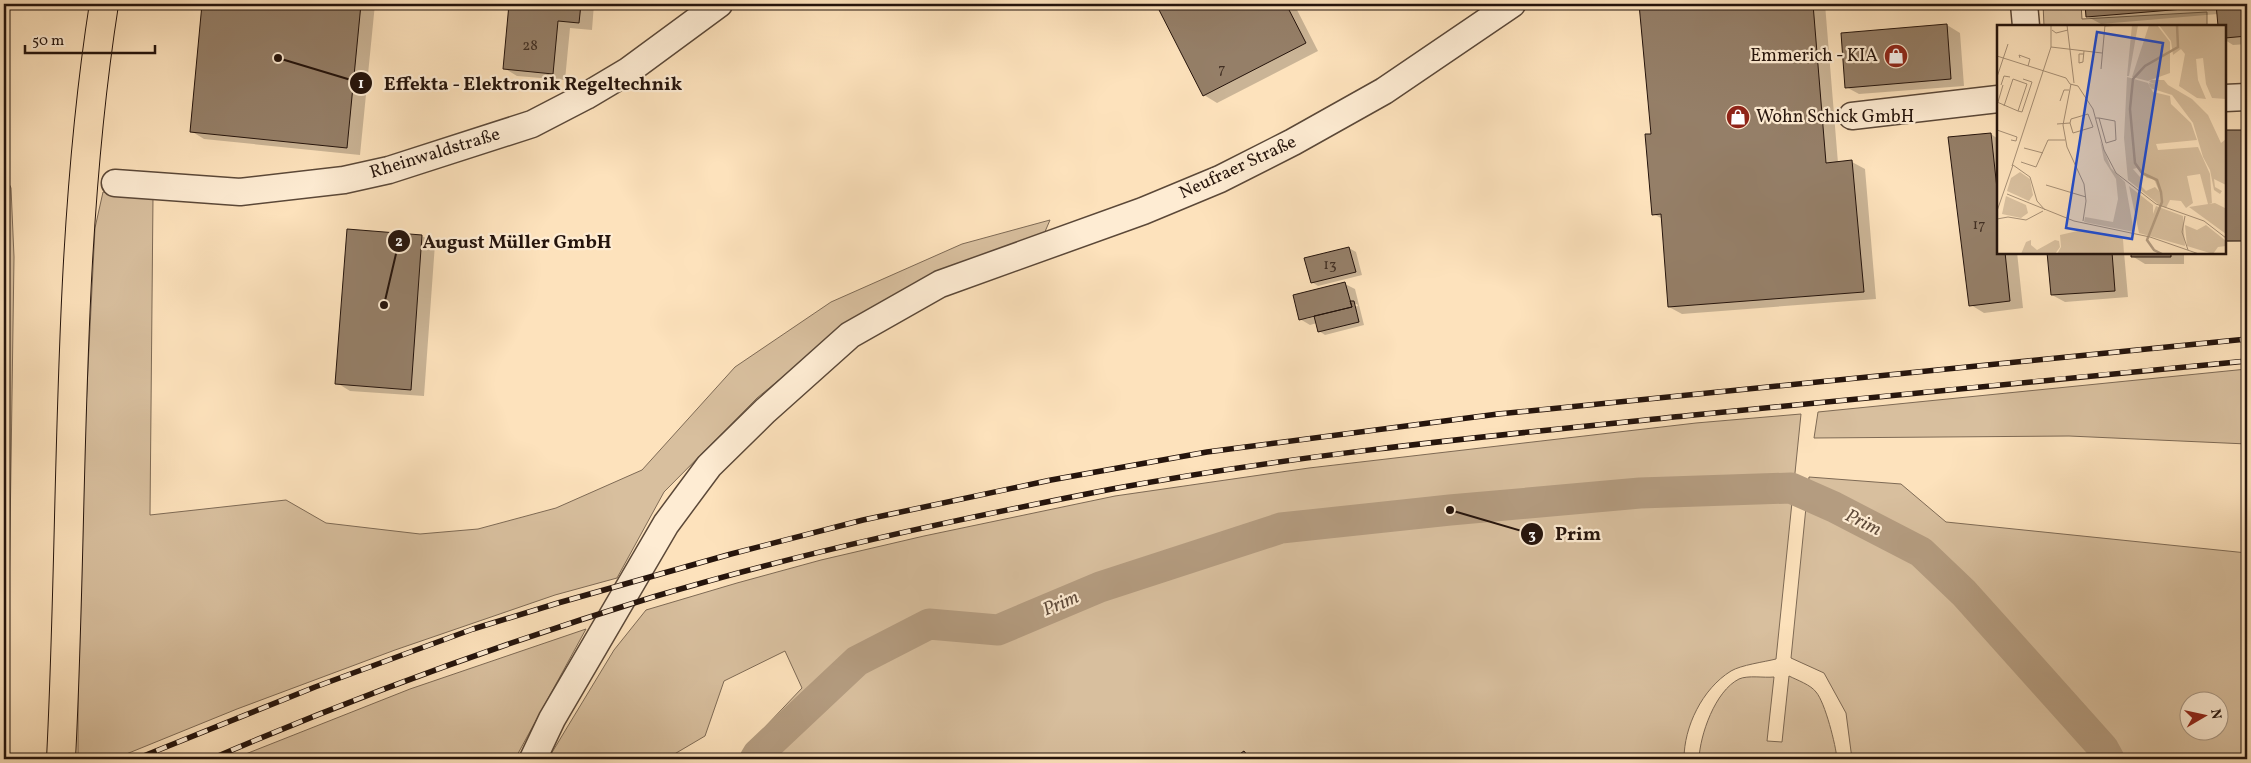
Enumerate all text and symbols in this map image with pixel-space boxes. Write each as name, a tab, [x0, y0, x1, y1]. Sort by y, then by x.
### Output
scale bar	[25, 22, 155, 54]
inset map	[1997, 25, 2226, 254]
text: 50 m	[32, 31, 64, 52]
house number: 28	[522, 36, 538, 57]
shop icon: Emmerich - KIA	[1883, 43, 1909, 69]
place label: Emmerich - KIA	[1750, 44, 1878, 69]
house number: 7	[1218, 59, 1226, 80]
callout: Effekta - Elektronik Regeltechnik	[349, 66, 693, 100]
text: Effekta - Elektronik Regeltechnik	[384, 72, 683, 98]
text: 1	[358, 74, 364, 95]
shop icon: Wohn Schick GmbH	[1725, 104, 1751, 130]
place label: Wohn Schick GmbH	[1756, 105, 1914, 130]
street label: Rheinwaldstraße	[367, 122, 503, 186]
street label: Neufraer Straße	[1175, 130, 1301, 206]
house number: 17	[1972, 215, 1986, 236]
callout: August Müller GmbH	[387, 224, 621, 258]
text: August Müller GmbH	[422, 230, 612, 256]
text: 2	[395, 232, 403, 253]
house number: 13	[1323, 255, 1337, 276]
water label: Prim	[1841, 503, 1885, 543]
callout: Prim	[1520, 517, 1611, 551]
text: Prim	[1555, 522, 1601, 548]
text: 3	[1528, 525, 1536, 546]
water label: Prim	[1039, 585, 1083, 623]
north arrow	[2178, 690, 2228, 740]
text: N	[2205, 708, 2226, 721]

